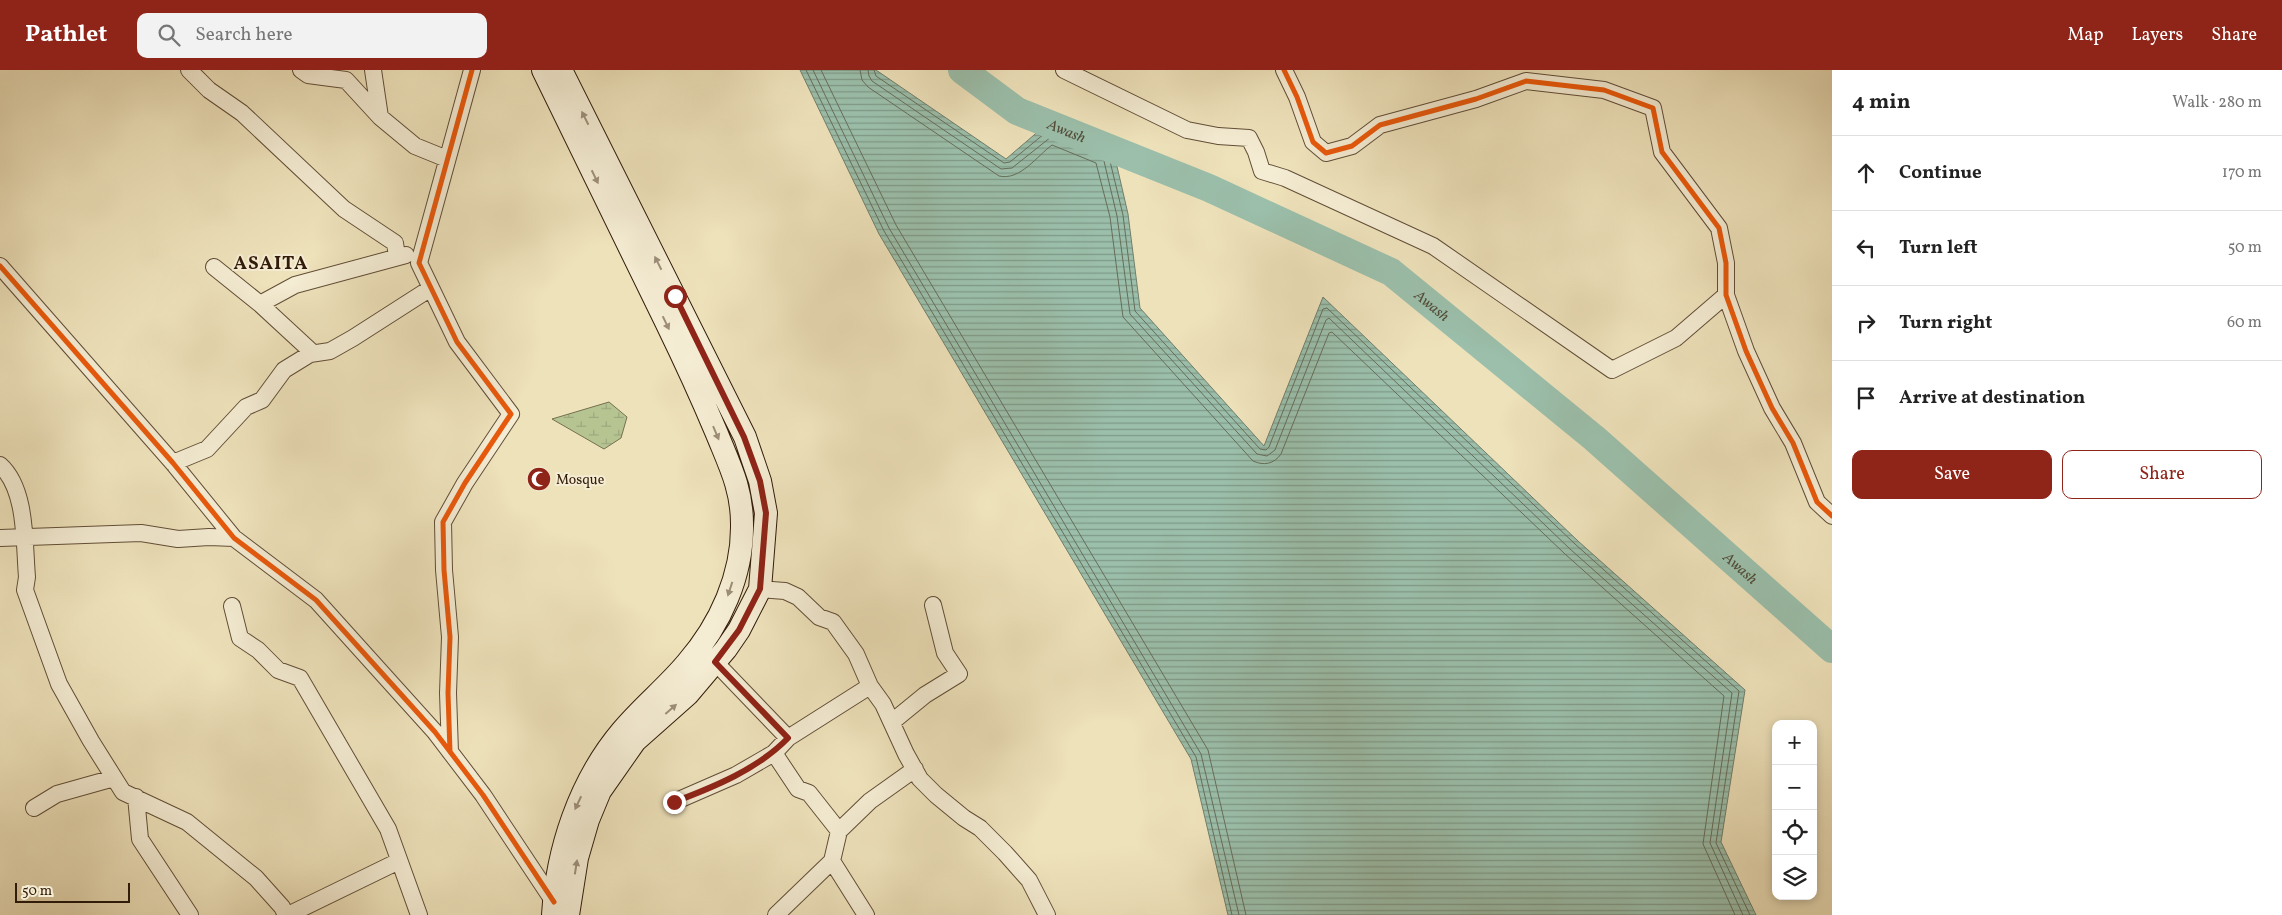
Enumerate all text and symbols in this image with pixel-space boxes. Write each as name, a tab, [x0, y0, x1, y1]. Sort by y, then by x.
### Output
search box	[137, 13, 487, 58]
text: Pathlet	[25, 18, 107, 52]
icon: search	[155, 21, 183, 49]
text: Search here	[195, 22, 293, 48]
text: Map	[2067, 23, 2103, 48]
text: Layers	[2131, 23, 2183, 48]
text: Share	[2211, 23, 2257, 48]
text: 4 min	[1852, 88, 1911, 117]
text: Walk · 280 m	[2172, 92, 2262, 114]
one-way arrow	[581, 111, 589, 125]
water label: Awash	[1043, 115, 1088, 149]
icon: ahead	[1852, 159, 1880, 187]
text: Continue	[1899, 160, 1982, 186]
text: 170 m	[2222, 162, 2262, 184]
one-way arrow	[591, 170, 599, 184]
icon: left	[1852, 234, 1880, 262]
text: Turn left	[1899, 235, 1978, 261]
text: 50 m	[2228, 237, 2262, 259]
district label: ASAITA	[233, 251, 309, 277]
one-way arrow	[654, 256, 662, 270]
route start	[664, 285, 687, 308]
water label: Awash	[1408, 285, 1453, 327]
icon: right	[1852, 309, 1880, 337]
text: Turn right	[1899, 310, 1992, 336]
text: 60 m	[2227, 312, 2262, 334]
one-way arrow	[662, 316, 670, 330]
icon: arrive	[1852, 384, 1880, 412]
text: Arrive at destination	[1899, 385, 2085, 411]
one-way arrow	[713, 426, 721, 440]
button: Save	[1852, 450, 2052, 499]
button: Share	[2062, 450, 2262, 499]
mosque icon: Mosque	[526, 466, 552, 492]
place label: Mosque	[556, 471, 605, 490]
water label: Awash	[1717, 547, 1761, 590]
one-way arrow	[726, 582, 733, 597]
one-way arrow	[665, 703, 678, 714]
map controls	[1772, 720, 1817, 900]
button: +	[1772, 720, 1817, 765]
button: −	[1772, 765, 1817, 810]
route end	[663, 791, 686, 814]
one-way arrow	[574, 796, 582, 810]
button: locate	[1772, 810, 1817, 855]
button: layers	[1772, 855, 1817, 900]
one-way arrow	[572, 858, 580, 874]
scale bar	[15, 880, 130, 903]
text: 50 m	[22, 882, 52, 901]

